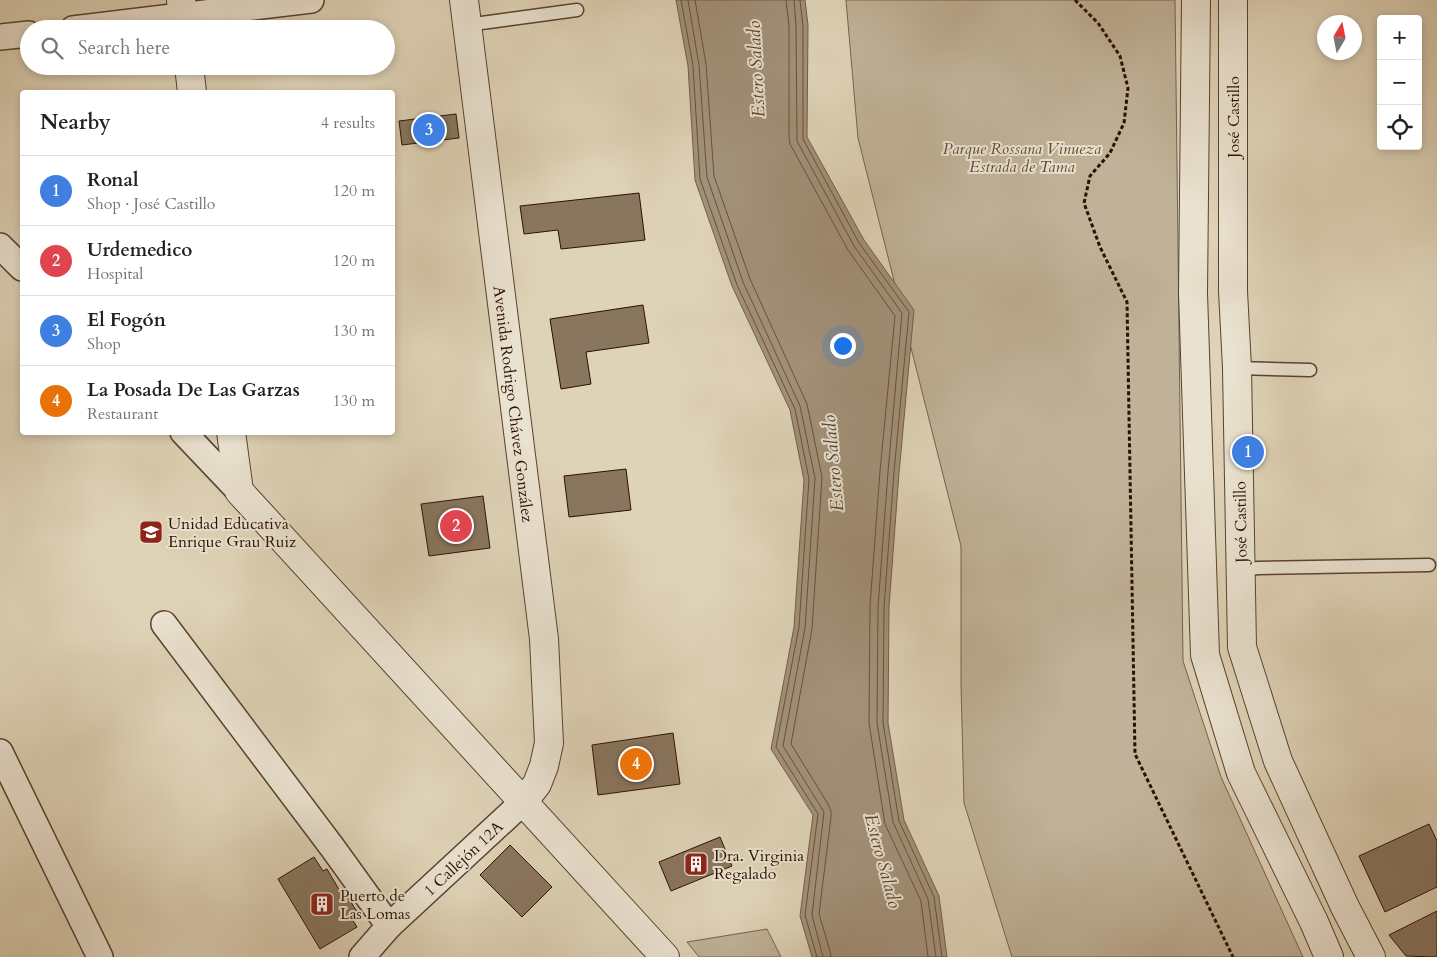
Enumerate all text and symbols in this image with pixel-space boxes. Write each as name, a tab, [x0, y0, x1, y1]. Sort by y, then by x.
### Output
north arrow	[1317, 15, 1362, 60]
map controls	[1377, 15, 1422, 150]
button: +	[1377, 15, 1422, 60]
search box	[20, 20, 395, 75]
water label: Estero Salado	[741, 20, 772, 118]
icon: search	[38, 34, 66, 62]
text: Search here	[78, 35, 170, 61]
button: −	[1377, 60, 1422, 105]
street label: José Castillo	[1223, 76, 1245, 160]
button: locate	[1377, 105, 1422, 150]
text: Nearby	[40, 108, 111, 137]
pin: 3	[413, 111, 445, 149]
text: 4 results	[321, 112, 375, 134]
park label: Parque Rossana Vinueza Estrada de Tama	[943, 138, 1101, 178]
text: Ronal	[87, 167, 138, 193]
text: 1	[52, 180, 60, 202]
text: 120 m	[333, 180, 375, 202]
text: Shop · José Castillo	[87, 193, 215, 215]
text: Urdemedico	[87, 237, 192, 263]
text: 2	[52, 250, 60, 272]
text: 120 m	[333, 250, 375, 272]
text: Hospital	[87, 263, 143, 285]
street label: Avenida Rodrigo Chávez González	[488, 285, 538, 524]
text: El Fogón	[87, 307, 166, 333]
text: 3	[52, 320, 60, 342]
text: 130 m	[333, 320, 375, 342]
text: Shop	[87, 333, 121, 355]
your location	[830, 333, 856, 359]
text: La Posada De Las Garzas	[87, 377, 300, 403]
text: 4	[52, 390, 60, 412]
text: 130 m	[333, 390, 375, 412]
text: Restaurant	[87, 403, 158, 425]
water label: Estero Salado	[817, 414, 850, 512]
pin: 1	[1232, 433, 1264, 471]
street label: José Castillo	[1229, 481, 1253, 565]
pin: 2	[440, 507, 472, 545]
place label: Unidad Educativa Enrique Grau Ruiz	[168, 513, 296, 553]
school or university icon: Unidad Educativa Enrique Grau Ruiz	[138, 519, 164, 545]
pin: 4	[620, 745, 652, 783]
water label: Estero Salado	[858, 811, 907, 911]
street label: 1 Callejón 12A	[419, 816, 509, 901]
place label: Dra. Virginia Regalado	[714, 845, 804, 885]
building icon: Dra. Virginia Regalado	[683, 851, 709, 877]
place label: Puerto de Las Lomas	[340, 885, 410, 925]
building icon: Puerto de Las Lomas	[309, 891, 335, 917]

